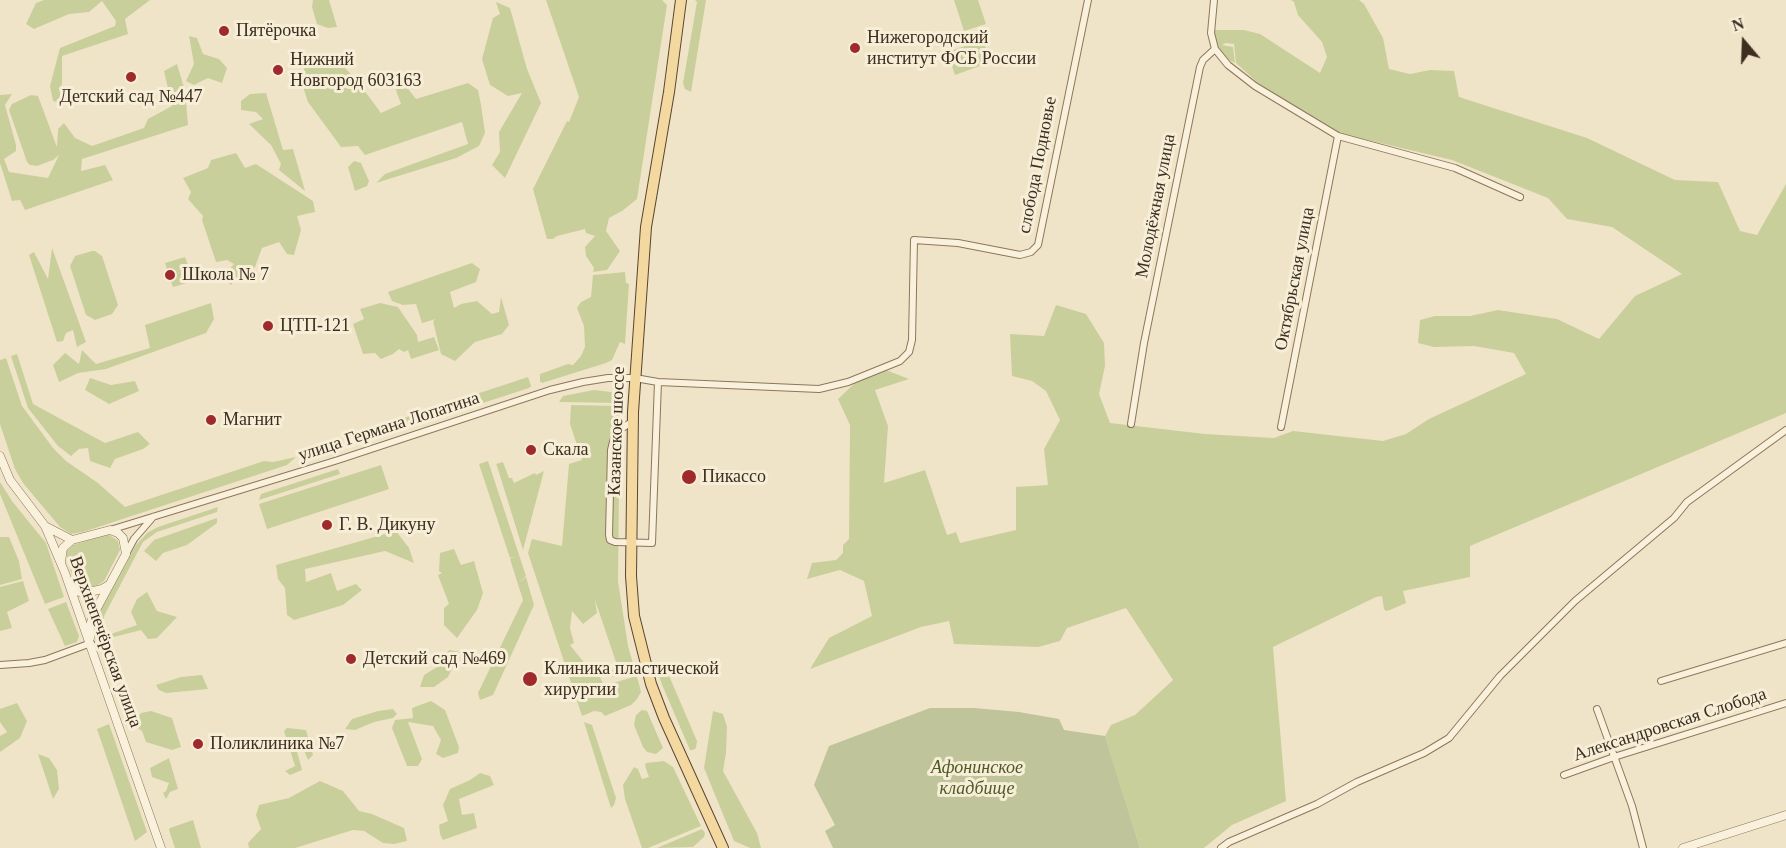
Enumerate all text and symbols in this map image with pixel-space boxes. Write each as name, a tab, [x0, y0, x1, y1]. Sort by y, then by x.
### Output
north arrow	[1714, 12, 1774, 72]
text: N	[1730, 15, 1746, 34]
place label: Пятёрочка	[236, 20, 316, 42]
marker: Пятёрочка	[217, 24, 231, 38]
place label: Нижегородский институт ФСБ России	[867, 27, 1036, 70]
marker: Нижегородский институт ФСБ России	[848, 41, 862, 55]
place label: Нижний Новгород 603163	[290, 49, 422, 92]
marker: Нижний Новгород 603163	[271, 63, 285, 77]
marker: Детский сад №447	[124, 70, 138, 84]
place label: Детский сад №447	[59, 86, 203, 108]
street label: слобода Подновье	[1014, 95, 1062, 235]
street label: Молодёжная улица	[1131, 132, 1181, 280]
street label: Октябрьская улица	[1271, 206, 1319, 352]
place label: Школа № 7	[182, 264, 269, 286]
marker: Школа № 7	[163, 268, 177, 282]
place label: ЦТП-121	[280, 315, 350, 337]
marker: ЦТП-121	[261, 319, 275, 333]
street label: Казанское шоссе	[604, 366, 630, 496]
street label: улица Германа Лопатина	[296, 388, 482, 466]
place label: Магнит	[223, 409, 282, 431]
marker: Магнит	[204, 413, 218, 427]
place label: Скала	[543, 439, 589, 461]
marker: Скала	[524, 443, 538, 457]
place label: Пикассо	[702, 466, 766, 488]
marker: Пикассо	[680, 468, 698, 486]
place label: Г. В. Дикуну	[339, 514, 435, 536]
marker: Г. В. Дикуну	[320, 518, 334, 532]
street label: Верхнепечёрская улица	[64, 553, 146, 731]
place label: Детский сад №469	[363, 648, 506, 670]
marker: Детский сад №469	[344, 652, 358, 666]
place label: Клиника пластической хирургии	[544, 658, 719, 700]
marker: Клиника пластической хирургии	[521, 670, 539, 688]
street label: Александровская Слобода	[1571, 684, 1769, 766]
place label: Поликлиника №7	[210, 733, 344, 755]
marker: Поликлиника №7	[191, 737, 205, 751]
park label: Афонинское кладбище	[931, 757, 1023, 800]

